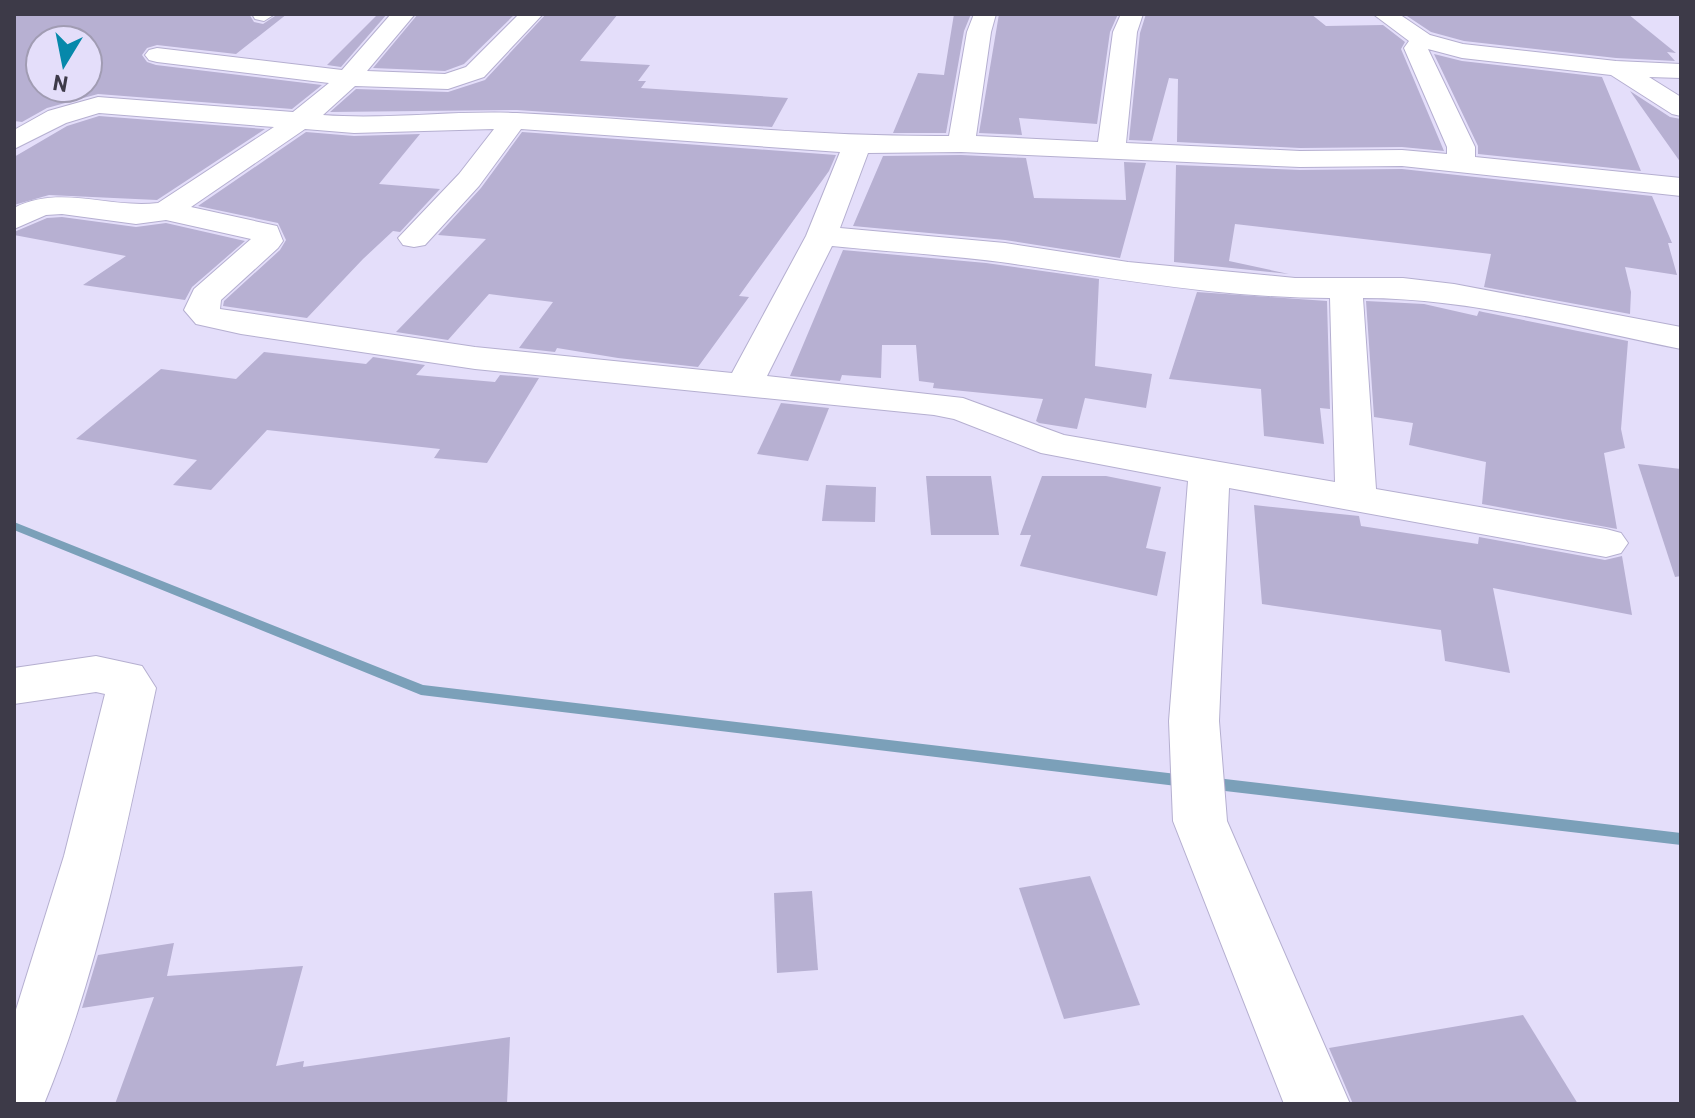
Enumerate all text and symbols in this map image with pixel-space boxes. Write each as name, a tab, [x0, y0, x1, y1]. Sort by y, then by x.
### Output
north arrow	[24, 24, 104, 104]
text: N	[51, 71, 70, 99]

